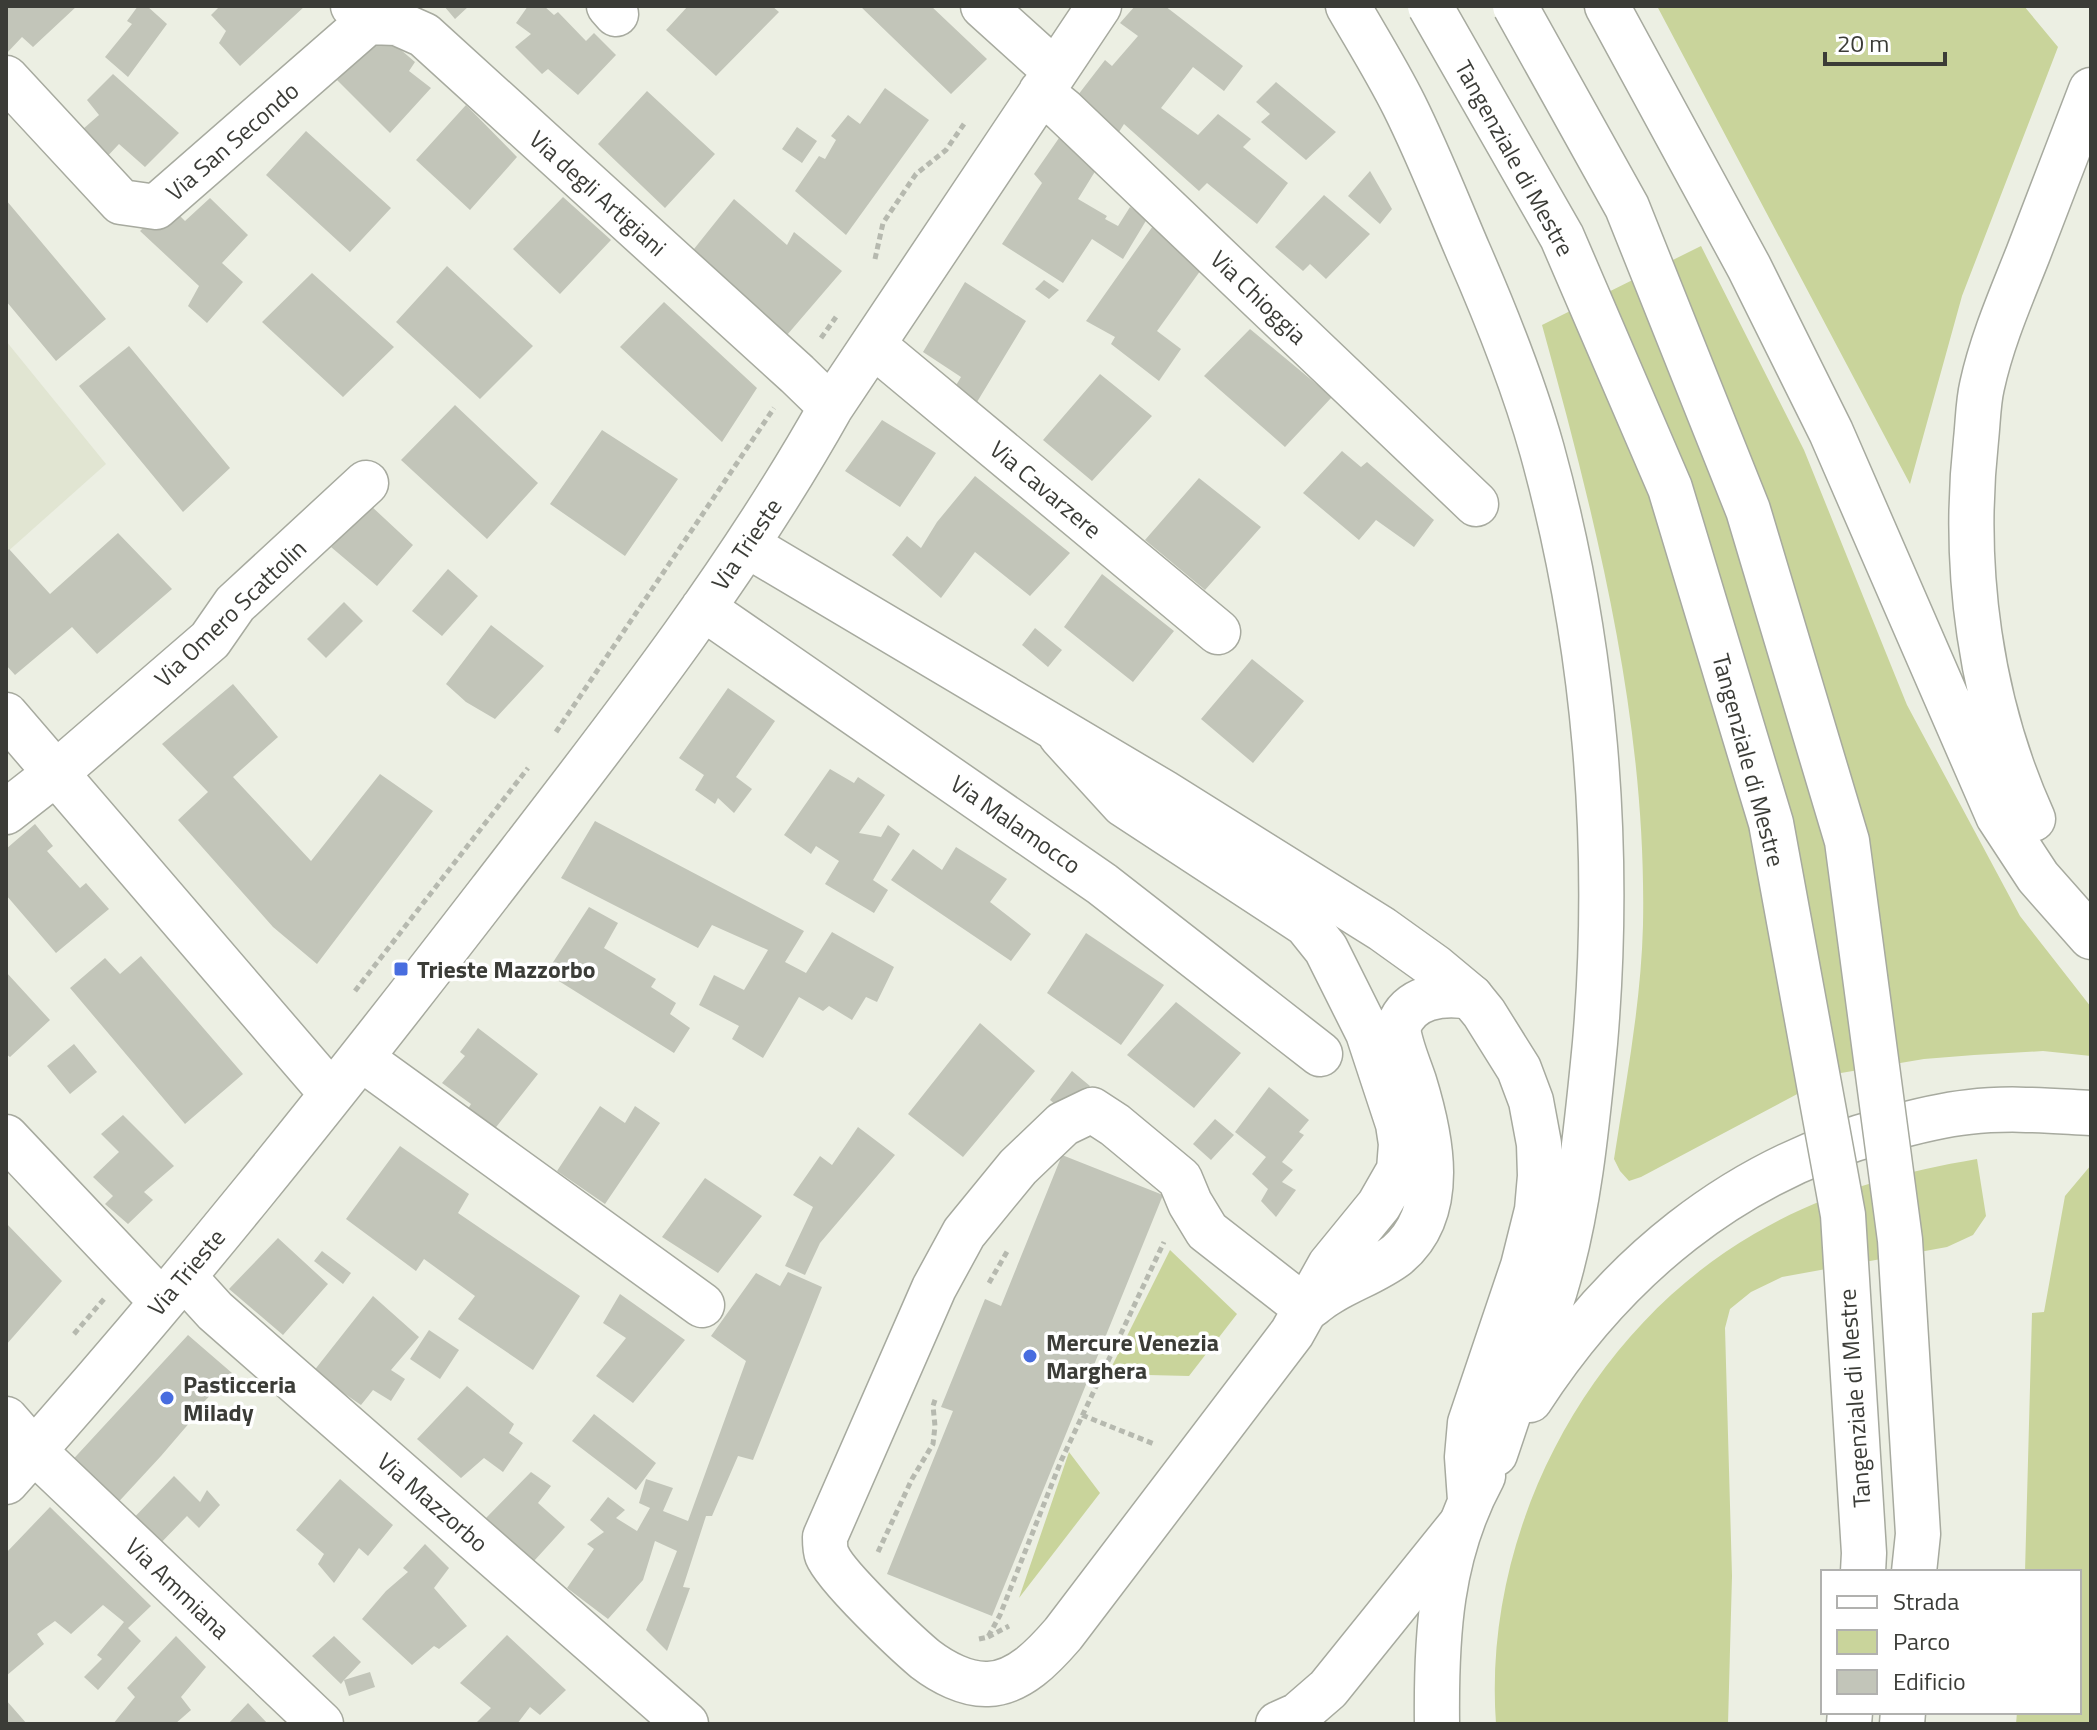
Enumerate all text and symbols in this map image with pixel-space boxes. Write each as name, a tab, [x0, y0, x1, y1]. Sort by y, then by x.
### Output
scale bar	[1825, 16, 1945, 66]
text: 20 m	[1837, 25, 1889, 61]
street label: Tangenziale di Mestre	[1446, 53, 1584, 263]
street label: Via San Secondo	[158, 73, 306, 209]
street label: Via degli Artigiani	[521, 121, 675, 265]
street label: Via Chioggia	[1202, 242, 1316, 352]
street label: Via Cavarzere	[982, 431, 1110, 547]
street label: Via Trieste	[702, 491, 790, 597]
street label: Via Omero Scattolin	[146, 531, 314, 695]
street label: Tangenziale di Mestre	[1703, 650, 1795, 870]
street label: Via Malamocco	[943, 766, 1089, 882]
place label: Trieste Mazzorbo	[417, 951, 596, 987]
marker: Trieste Mazzorbo	[392, 960, 410, 978]
street label: Via Trieste	[139, 1220, 233, 1324]
street label: Tangenziale di Mestre	[1828, 1287, 1880, 1509]
place label: Mercure Venezia Marghera	[1046, 1324, 1219, 1388]
marker: Mercure Venezia Marghera	[1021, 1347, 1039, 1365]
place label: Pasticceria Milady	[183, 1366, 296, 1430]
marker: Pasticceria Milady	[158, 1389, 176, 1407]
street label: Via Mazzorbo	[370, 1444, 496, 1560]
street label: Via Ammiana	[118, 1529, 238, 1647]
legend	[1821, 1570, 2081, 1714]
text: Strada	[1893, 1583, 1959, 1619]
text: Parco	[1893, 1623, 1950, 1659]
text: Edificio	[1893, 1663, 1966, 1699]

